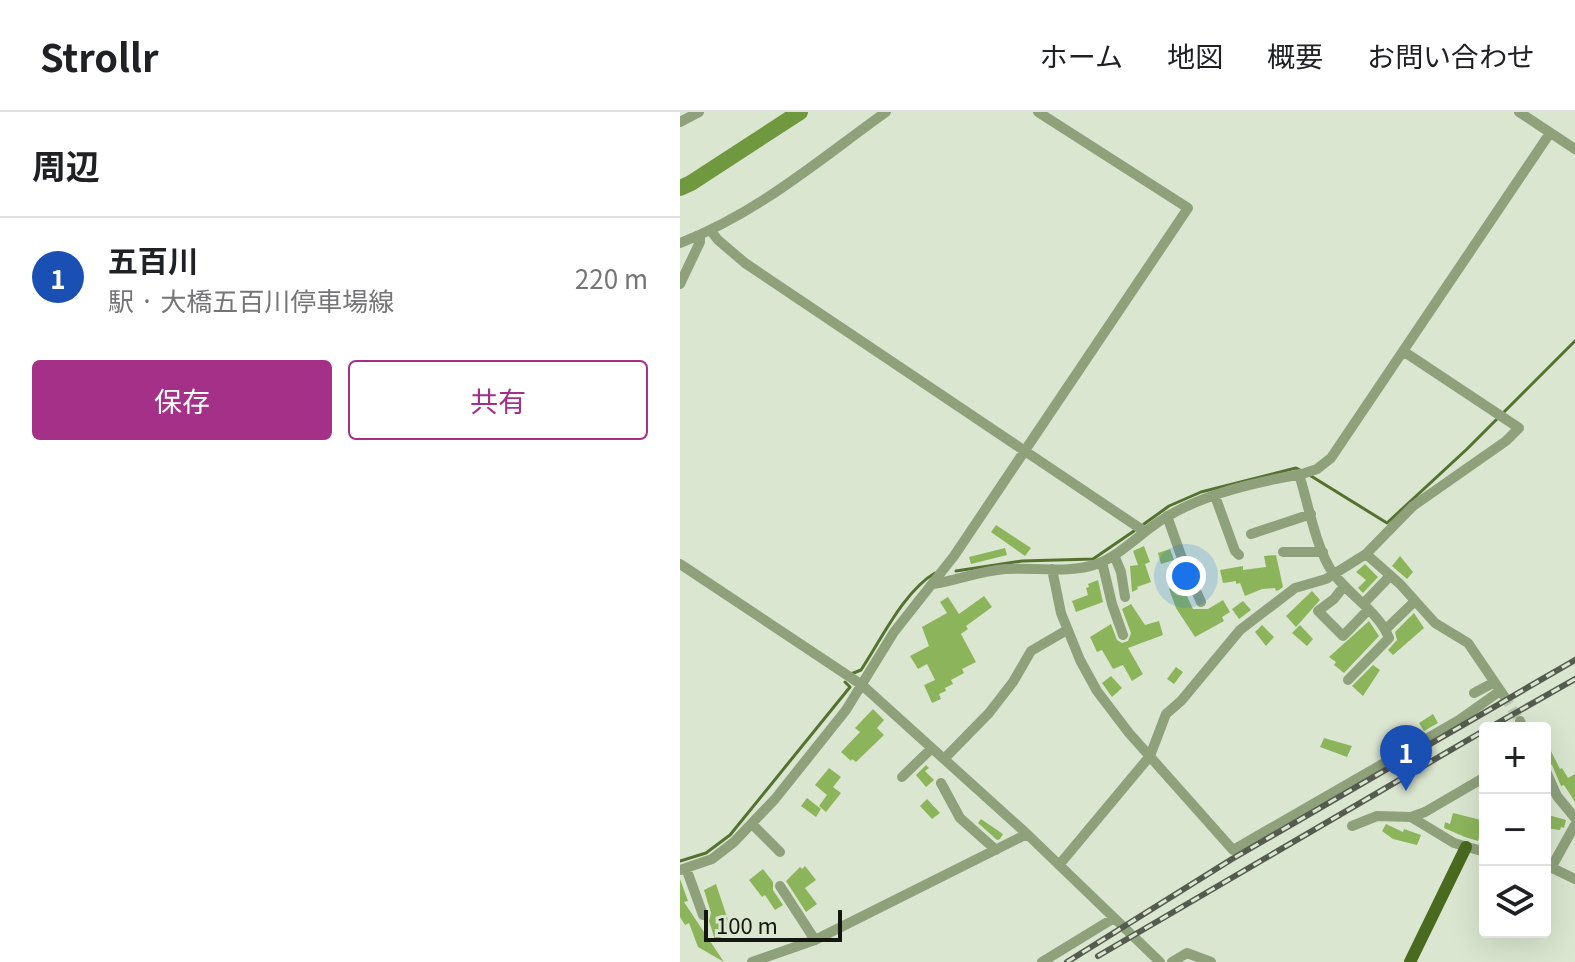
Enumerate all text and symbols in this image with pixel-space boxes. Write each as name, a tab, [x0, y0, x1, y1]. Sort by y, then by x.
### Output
text: Strollr	[40, 28, 159, 83]
text: ホーム	[1040, 35, 1123, 75]
text: 地図	[1167, 35, 1223, 75]
text: 概要	[1267, 35, 1323, 75]
text: お問い合わせ	[1367, 35, 1535, 75]
text: 周辺	[32, 140, 100, 189]
text: 五百川	[108, 237, 198, 281]
text: 1	[50, 259, 66, 296]
text: 220 m	[575, 259, 648, 296]
text: 駅 · 大橋五百川停車場線	[108, 281, 394, 318]
button: 保存	[32, 360, 332, 440]
button: 共有	[348, 360, 648, 440]
your location	[1166, 556, 1206, 596]
map controls	[1479, 722, 1551, 938]
button: +	[1479, 722, 1551, 794]
pin: 1	[1380, 725, 1432, 791]
button: −	[1479, 794, 1551, 866]
button: layers	[1479, 866, 1551, 938]
scale bar	[704, 906, 842, 942]
text: 100 m	[716, 908, 778, 940]

